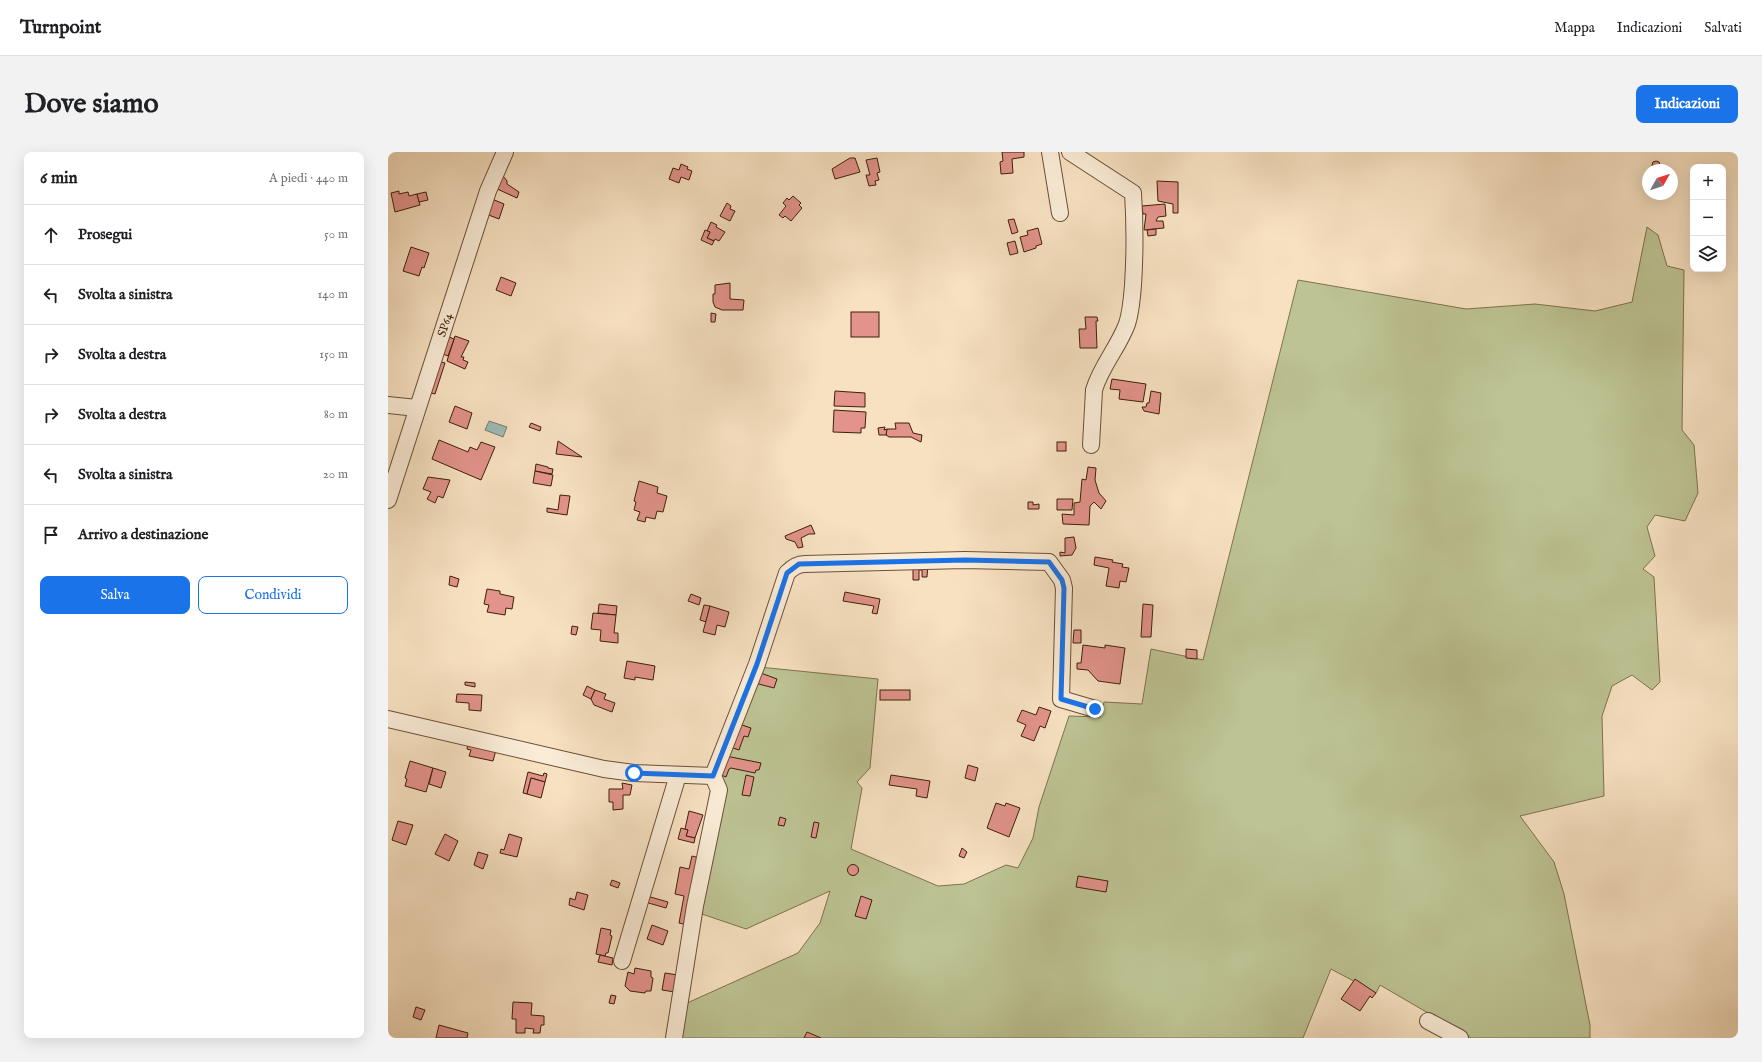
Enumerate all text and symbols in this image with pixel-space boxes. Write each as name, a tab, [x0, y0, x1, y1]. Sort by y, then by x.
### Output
text: Turnpoint	[20, 16, 101, 40]
text: Mappa	[1554, 19, 1595, 37]
text: Indicazioni	[1617, 19, 1682, 37]
text: Salvati	[1704, 19, 1742, 37]
button: Indicazioni	[1636, 85, 1738, 123]
text: Dove siamo	[24, 87, 159, 122]
north arrow	[1642, 164, 1678, 200]
map controls	[1690, 164, 1726, 272]
button: +	[1690, 164, 1726, 200]
text: 6 min	[40, 168, 78, 189]
text: A piedi · 440 m	[269, 170, 348, 187]
button: −	[1690, 200, 1726, 236]
icon: ahead	[40, 224, 62, 246]
text: Prosegui	[78, 225, 132, 244]
text: 50 m	[324, 226, 348, 243]
button: layers	[1690, 236, 1726, 272]
icon: left	[40, 284, 62, 306]
text: Svolta a sinistra	[78, 285, 173, 304]
text: 140 m	[318, 286, 348, 303]
street label: SP64	[434, 311, 456, 339]
icon: right	[40, 344, 62, 366]
text: Svolta a destra	[78, 345, 166, 364]
text: 150 m	[319, 346, 348, 363]
icon: right	[40, 404, 62, 426]
text: Svolta a destra	[78, 405, 166, 424]
text: 80 m	[324, 406, 348, 423]
icon: left	[40, 464, 62, 486]
text: Svolta a sinistra	[78, 465, 173, 484]
text: 20 m	[323, 466, 348, 483]
icon: arrive	[40, 524, 62, 546]
text: Arrivo a destinazione	[78, 525, 208, 544]
button: Salva	[40, 576, 190, 614]
button: Condividi	[198, 576, 348, 614]
route end	[1086, 700, 1104, 718]
route start	[625, 764, 643, 782]

